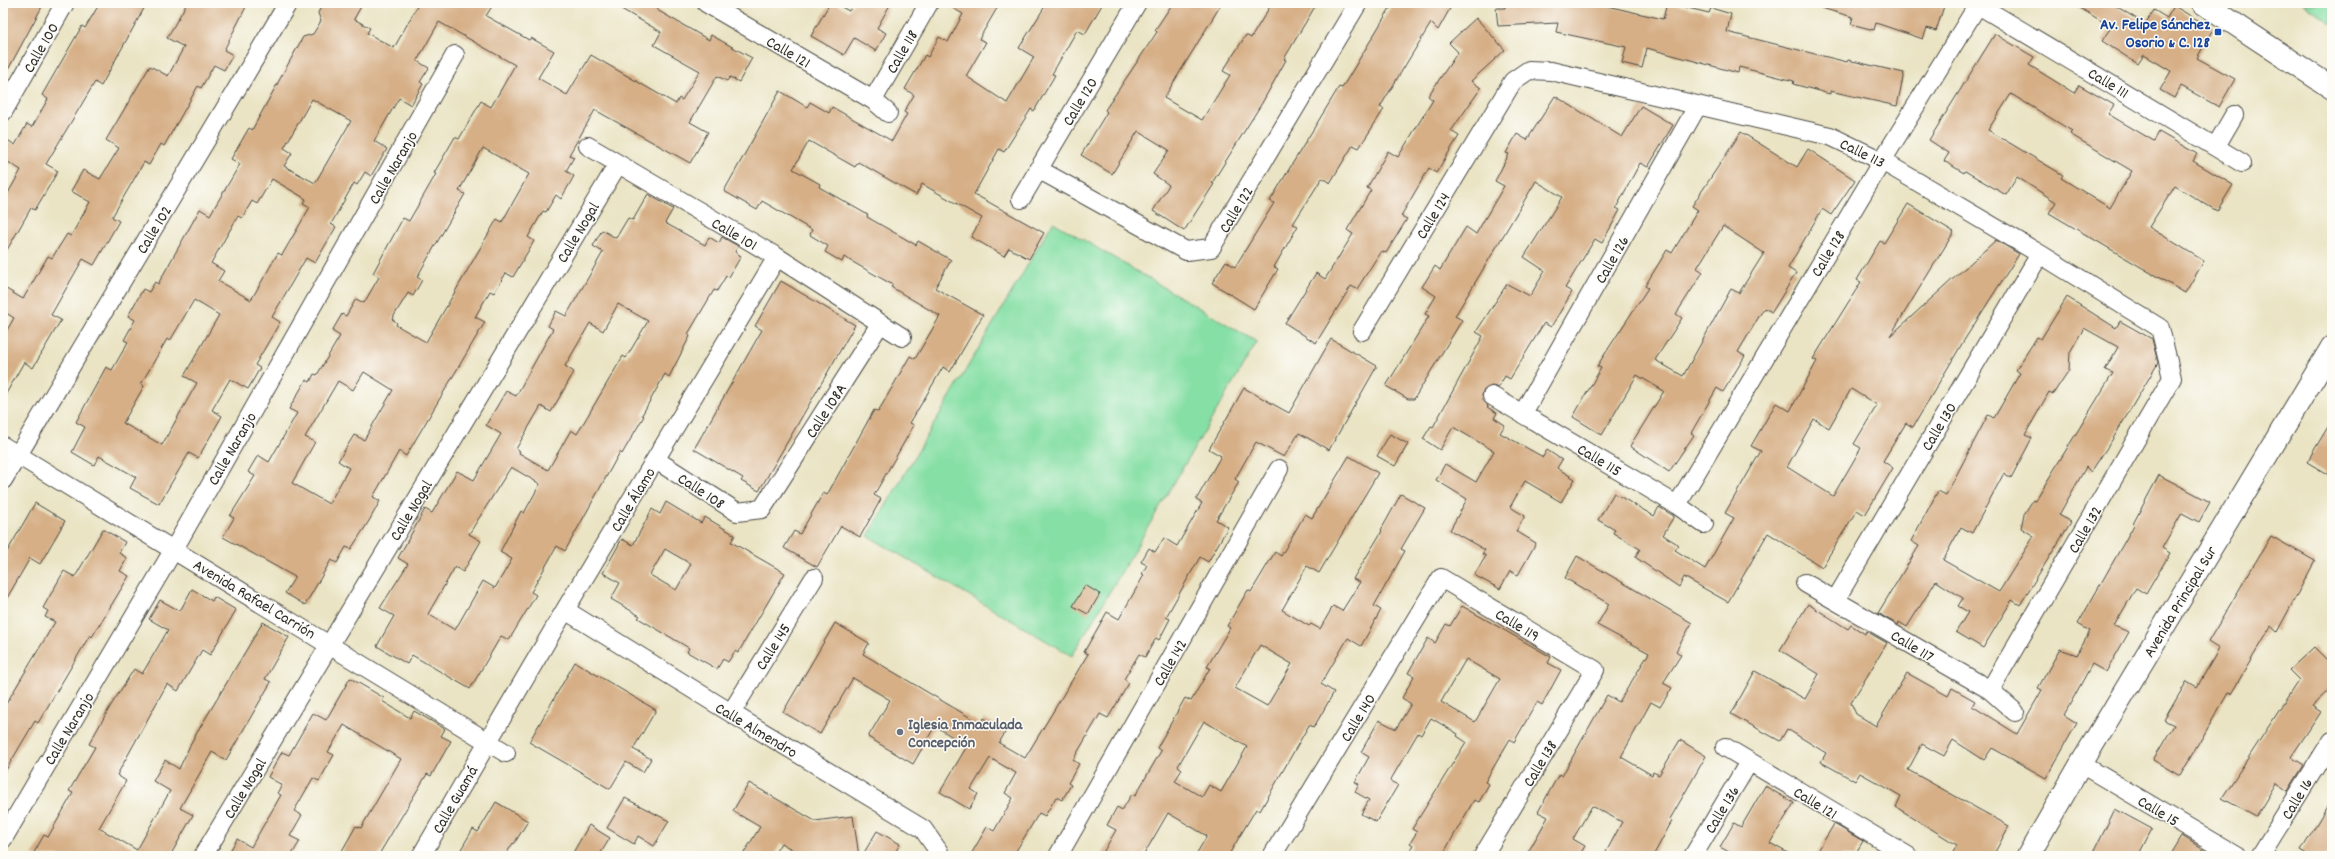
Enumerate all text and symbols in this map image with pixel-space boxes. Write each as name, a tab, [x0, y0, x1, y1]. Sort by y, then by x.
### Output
place label: Av. Felipe Sánchez Osorio & C. 128	[2100, 14, 2211, 55]
street label: Calle 100	[19, 19, 66, 78]
street label: Calle 118	[881, 26, 925, 78]
marker: Av. Felipe Sánchez Osorio & C. 128	[2213, 27, 2223, 37]
street label: Calle 121	[761, 31, 814, 75]
street label: Calle 111	[2083, 63, 2133, 105]
street label: Calle 120	[1058, 74, 1105, 131]
street label: Calle Naranjo	[364, 127, 424, 209]
street label: Calle 113	[1835, 133, 1888, 175]
street label: Calle 122	[1214, 182, 1260, 238]
street label: Calle 124	[1411, 189, 1457, 244]
street label: Calle Nogal	[552, 198, 606, 268]
street label: Calle 102	[132, 202, 179, 259]
street label: Calle 101	[707, 213, 761, 257]
street label: Calle 128	[1806, 227, 1852, 282]
street label: Calle 126	[1590, 232, 1636, 289]
street label: Calle 108A	[801, 379, 854, 443]
street label: Calle 130	[1917, 399, 1964, 456]
street label: Calle Naranjo	[203, 408, 263, 490]
street label: Calle 115	[1572, 439, 1625, 483]
street label: Calle Álamo	[606, 464, 662, 537]
street label: Calle 108	[672, 468, 729, 516]
street label: Calle Nogal	[385, 476, 439, 546]
street label: Calle 132	[2063, 502, 2109, 558]
street label: Avenida Principal Sur	[2139, 542, 2224, 662]
street label: Avenida Rafael Carrión	[188, 554, 319, 646]
street label: Calle 119	[1490, 604, 1543, 648]
street label: Calle 145	[751, 619, 797, 675]
street label: Calle 117	[1886, 625, 1938, 669]
street label: Calle 142	[1148, 635, 1194, 691]
street label: Calle Naranjo	[39, 689, 101, 770]
street label: Calle 140	[1336, 690, 1383, 747]
street label: Calle Almendro	[710, 698, 801, 765]
place label: Iglesia Inmaculada Concepción	[908, 714, 1024, 755]
marker: Iglesia Inmaculada Concepción	[895, 727, 905, 737]
street label: Calle 138	[1518, 737, 1564, 792]
street label: Calle Nogal	[219, 754, 273, 824]
street label: Calle Guamá	[427, 762, 485, 839]
street label: Calle 16	[2277, 774, 2320, 825]
street label: Calle 136	[1700, 782, 1747, 839]
street label: Calle 121	[1788, 782, 1841, 826]
street label: Calle 15	[2133, 791, 2183, 833]

